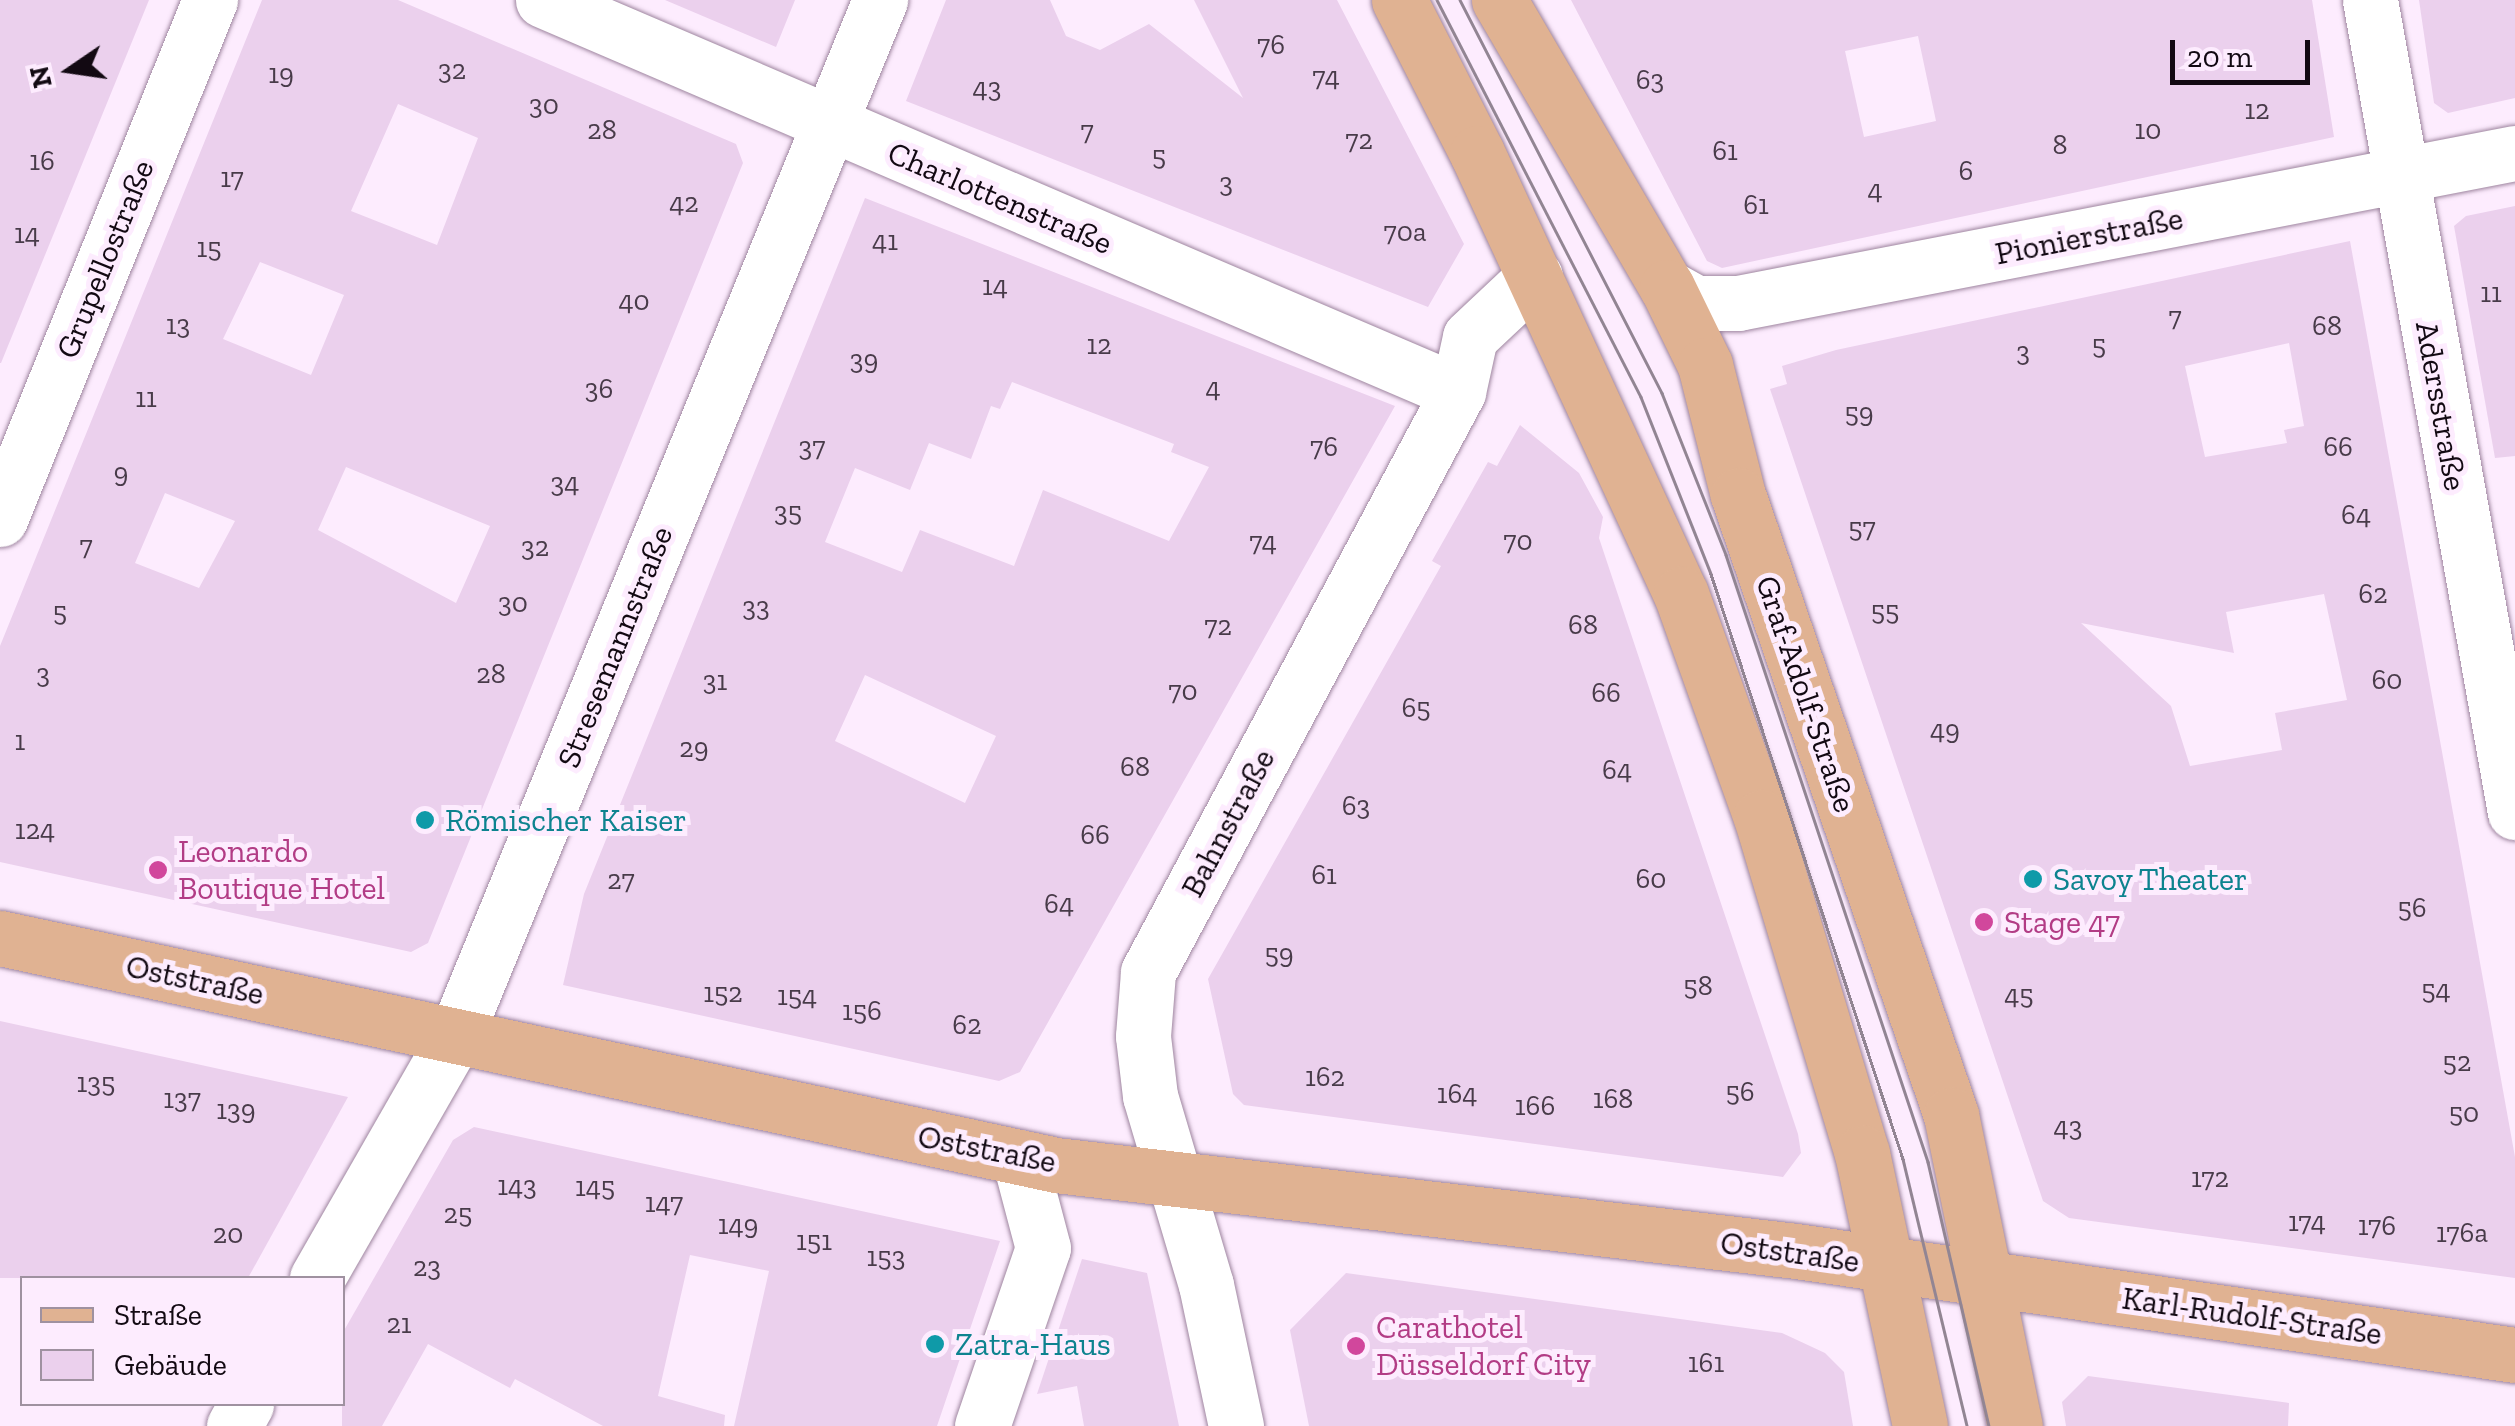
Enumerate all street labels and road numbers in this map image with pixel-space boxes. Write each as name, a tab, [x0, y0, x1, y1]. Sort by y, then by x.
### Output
street label: Charlottenstraße	[882, 133, 1118, 263]
street label: Grupellostraße	[48, 154, 162, 364]
street label: Pionierstraße	[1992, 199, 2186, 273]
street label: Adersstraße	[2407, 318, 2475, 494]
street label: Stresemannstraße	[549, 521, 681, 773]
street label: Graf-Adolf-Straße	[1748, 571, 1864, 817]
street label: Bahnstraße	[1173, 743, 1283, 903]
street label: Oststraße	[123, 947, 267, 1013]
street label: Oststraße	[915, 1117, 1059, 1181]
street label: Oststraße	[1718, 1223, 1862, 1281]
street label: Karl-Rudolf-Straße	[2120, 1279, 2384, 1353]

